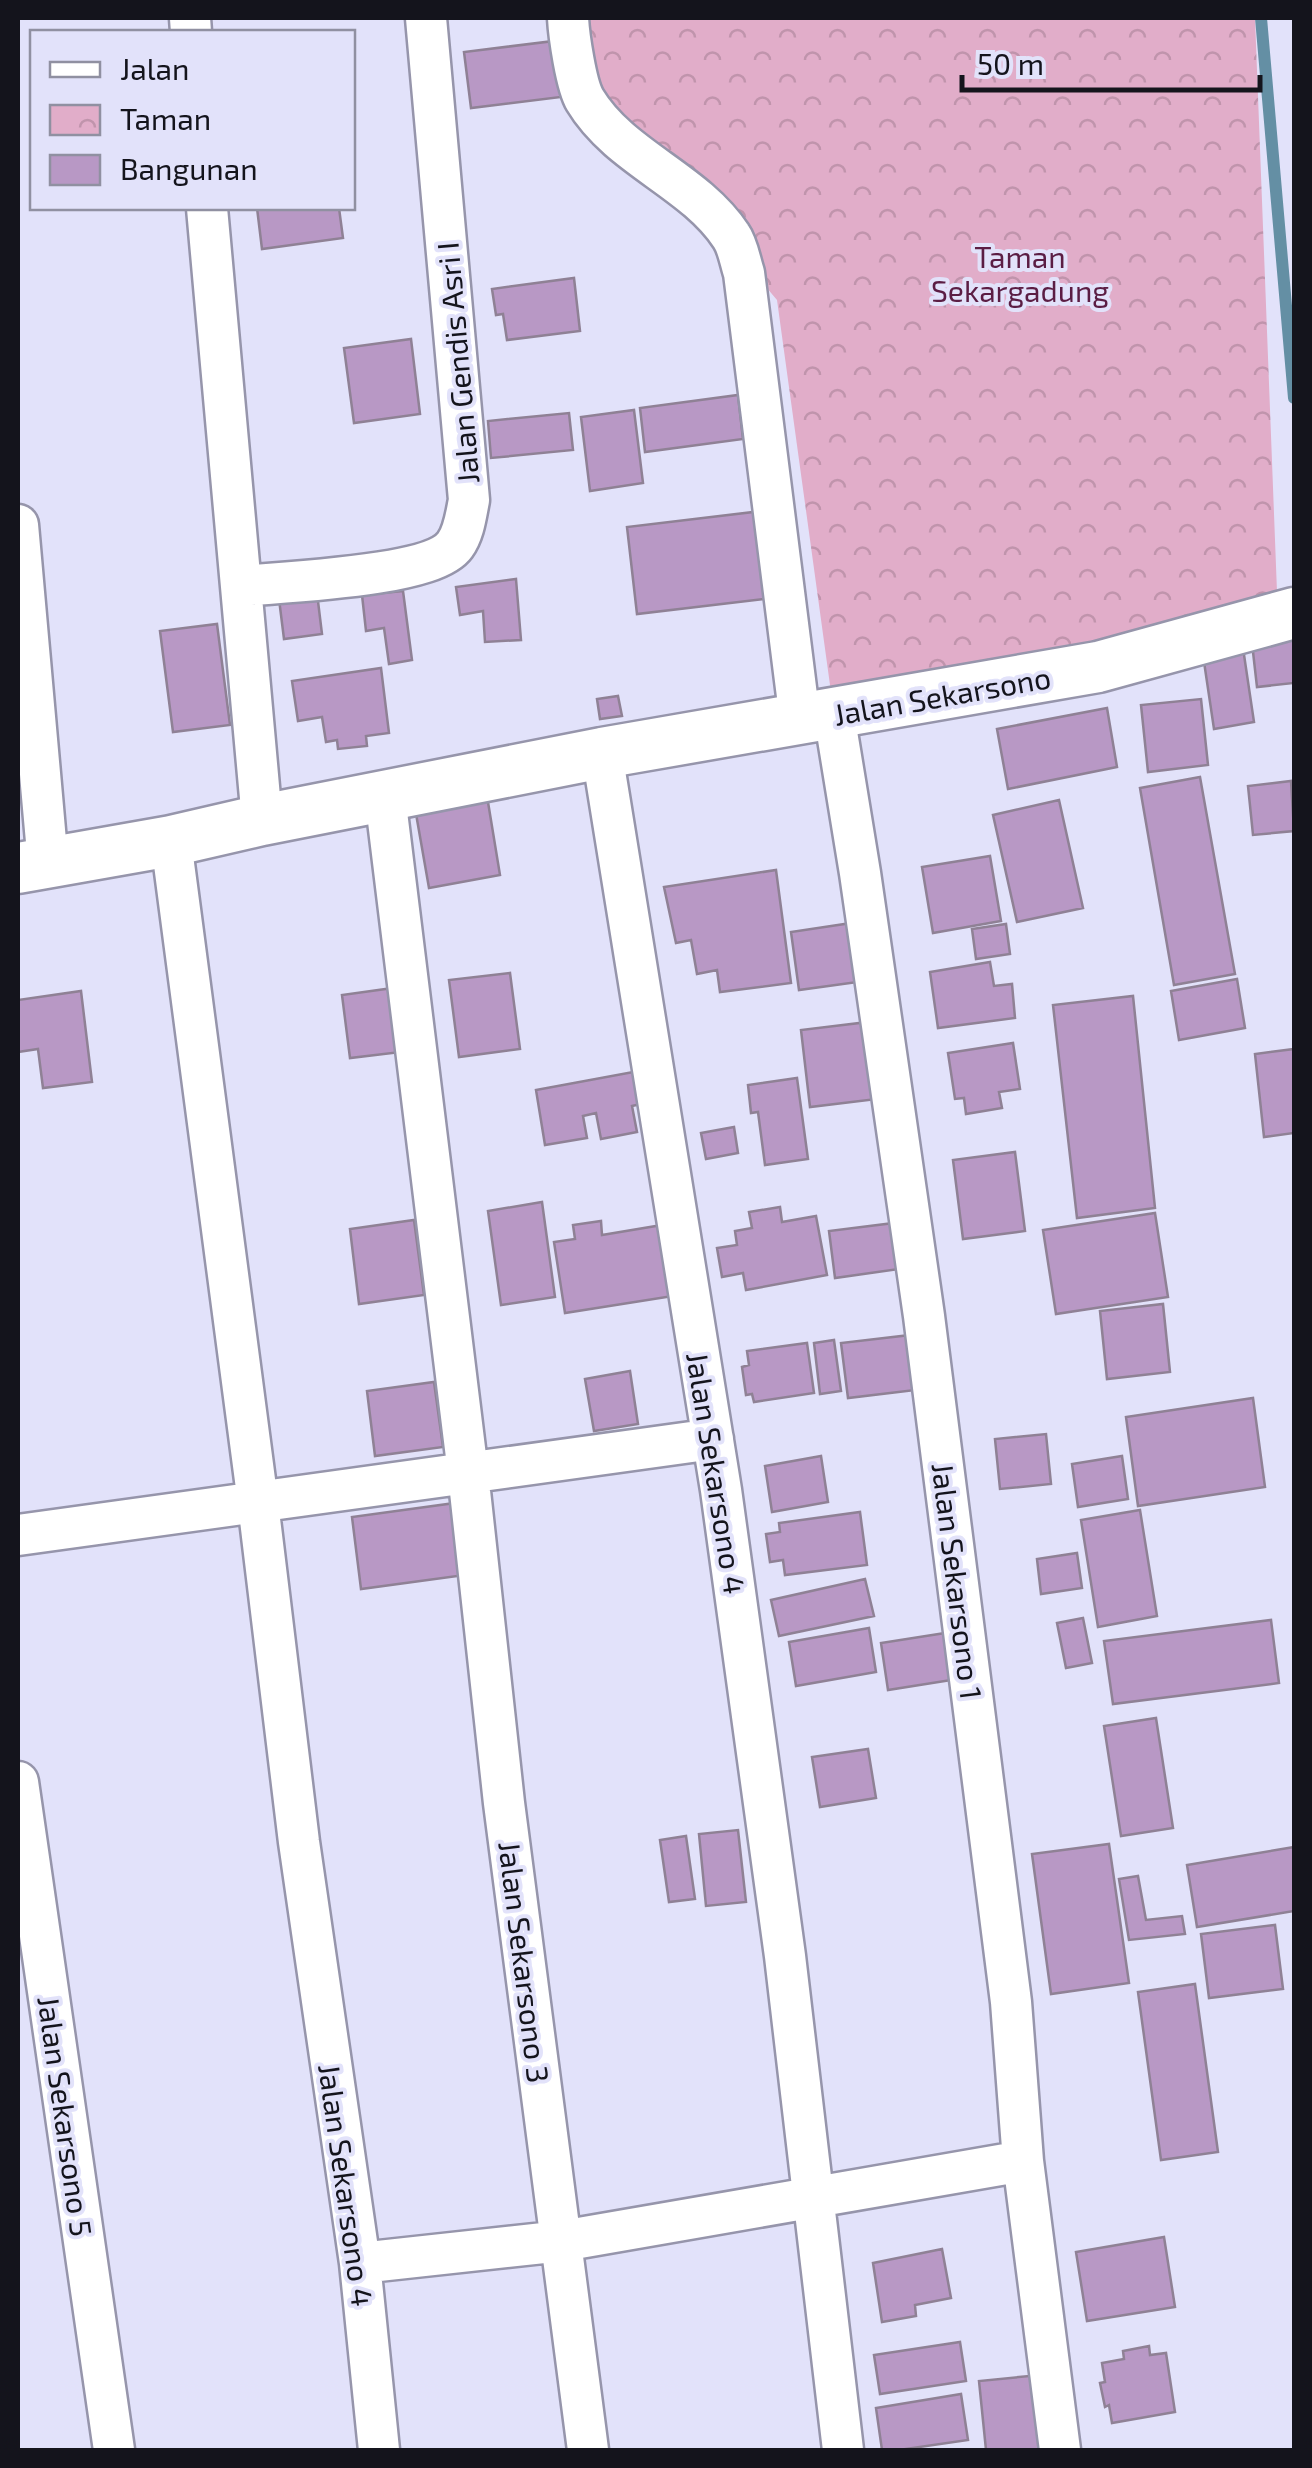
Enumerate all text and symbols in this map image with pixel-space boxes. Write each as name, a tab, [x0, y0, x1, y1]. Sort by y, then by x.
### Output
legend	[30, 30, 355, 210]
scale bar	[962, 30, 1260, 92]
text: 50 m	[977, 45, 1044, 81]
text: Jalan	[120, 50, 189, 86]
text: Taman	[120, 100, 211, 136]
text: Bangunan	[120, 150, 258, 186]
park label: Taman Sekargadung	[931, 238, 1109, 308]
street label: Jalan Gendis Asri I	[429, 241, 485, 485]
street label: Jalan Sekarsono	[831, 658, 1053, 732]
street label: Jalan Sekarsono 4	[680, 1349, 754, 1597]
street label: Jalan Sekarsono 1	[926, 1461, 990, 1701]
street label: Jalan Sekarsono 3	[492, 1839, 558, 2085]
street label: Jalan Sekarsono 5	[31, 1993, 101, 2239]
street label: Jalan Sekarsono 4	[312, 2061, 382, 2309]

